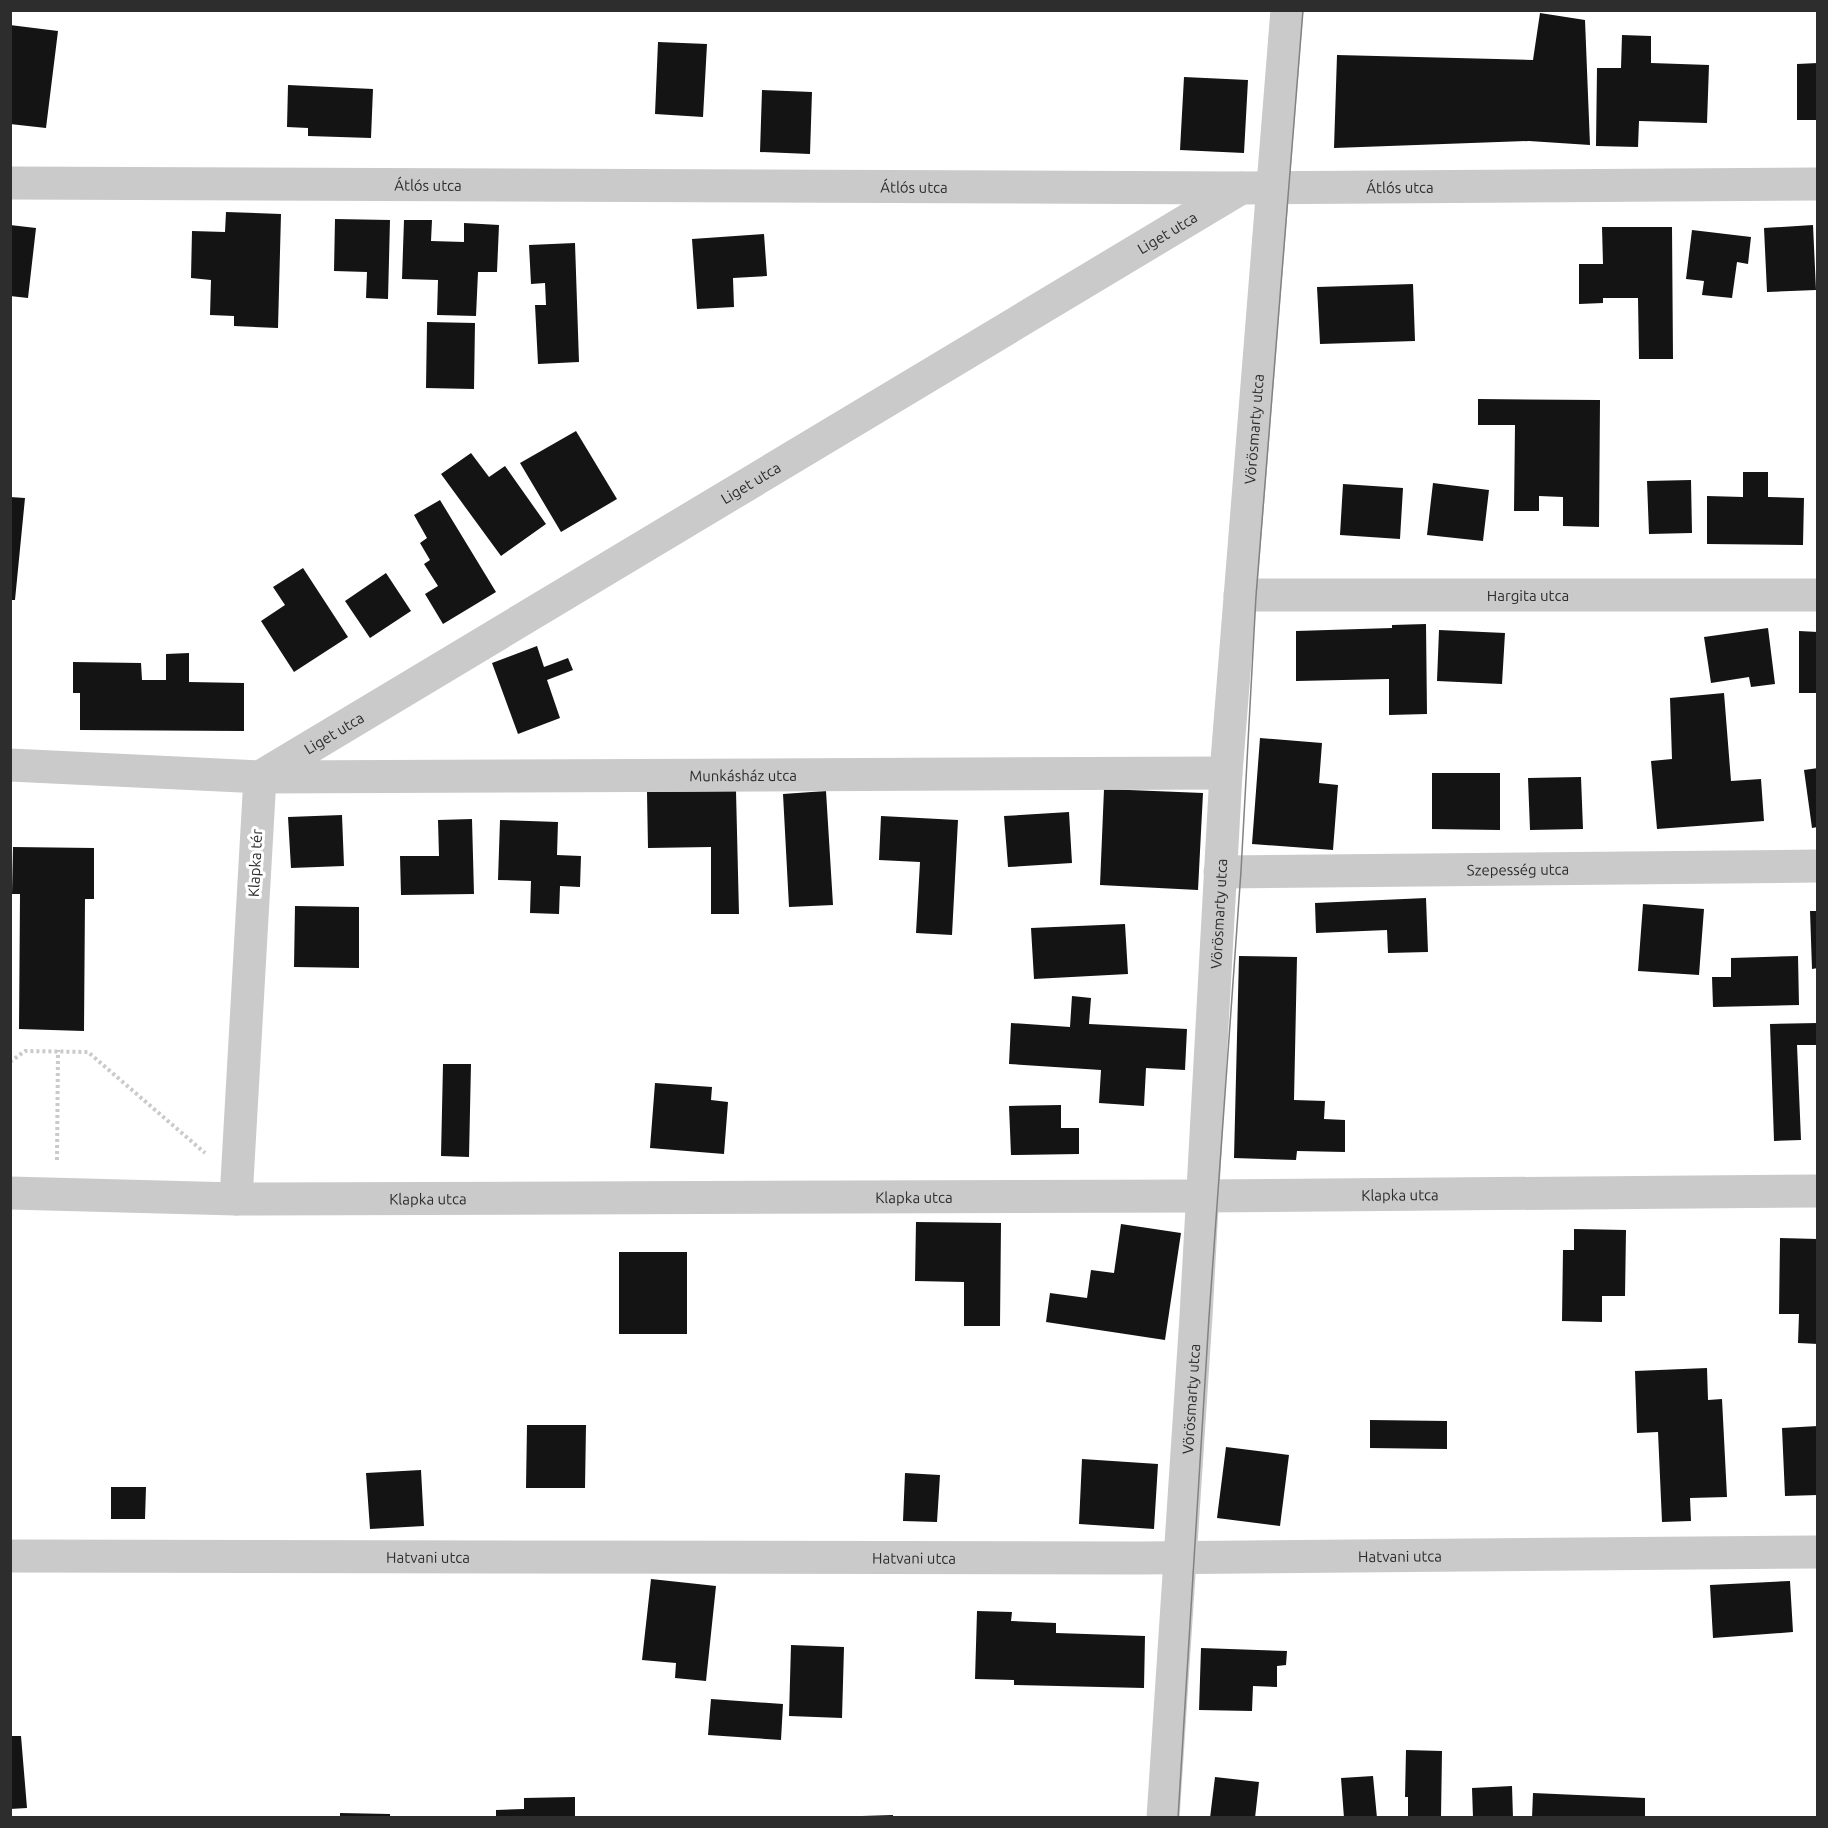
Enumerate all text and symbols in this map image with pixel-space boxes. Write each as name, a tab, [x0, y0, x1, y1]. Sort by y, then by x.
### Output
street label: Átlós utca	[394, 176, 462, 193]
street label: Átlós utca	[880, 178, 948, 195]
street label: Átlós utca	[1366, 178, 1434, 196]
street label: Liget utca	[1134, 208, 1200, 257]
street label: Vörösmarty utca	[1241, 373, 1266, 485]
street label: Liget utca	[717, 458, 783, 507]
street label: Hargita utca	[1487, 587, 1569, 604]
street label: Liget utca	[301, 708, 367, 757]
street label: Munkásház utca	[689, 766, 797, 784]
street label: Klapka tér	[245, 828, 265, 897]
street label: Vörösmarty utca	[1207, 858, 1230, 969]
street label: Szepesség utca	[1467, 860, 1569, 878]
street label: Klapka utca	[1361, 1186, 1439, 1203]
street label: Klapka utca	[875, 1188, 953, 1206]
street label: Klapka utca	[389, 1190, 467, 1207]
street label: Vörösmarty utca	[1178, 1343, 1203, 1455]
street label: Hatvani utca	[1358, 1547, 1442, 1565]
street label: Hatvani utca	[386, 1548, 470, 1565]
street label: Hatvani utca	[872, 1549, 956, 1566]

